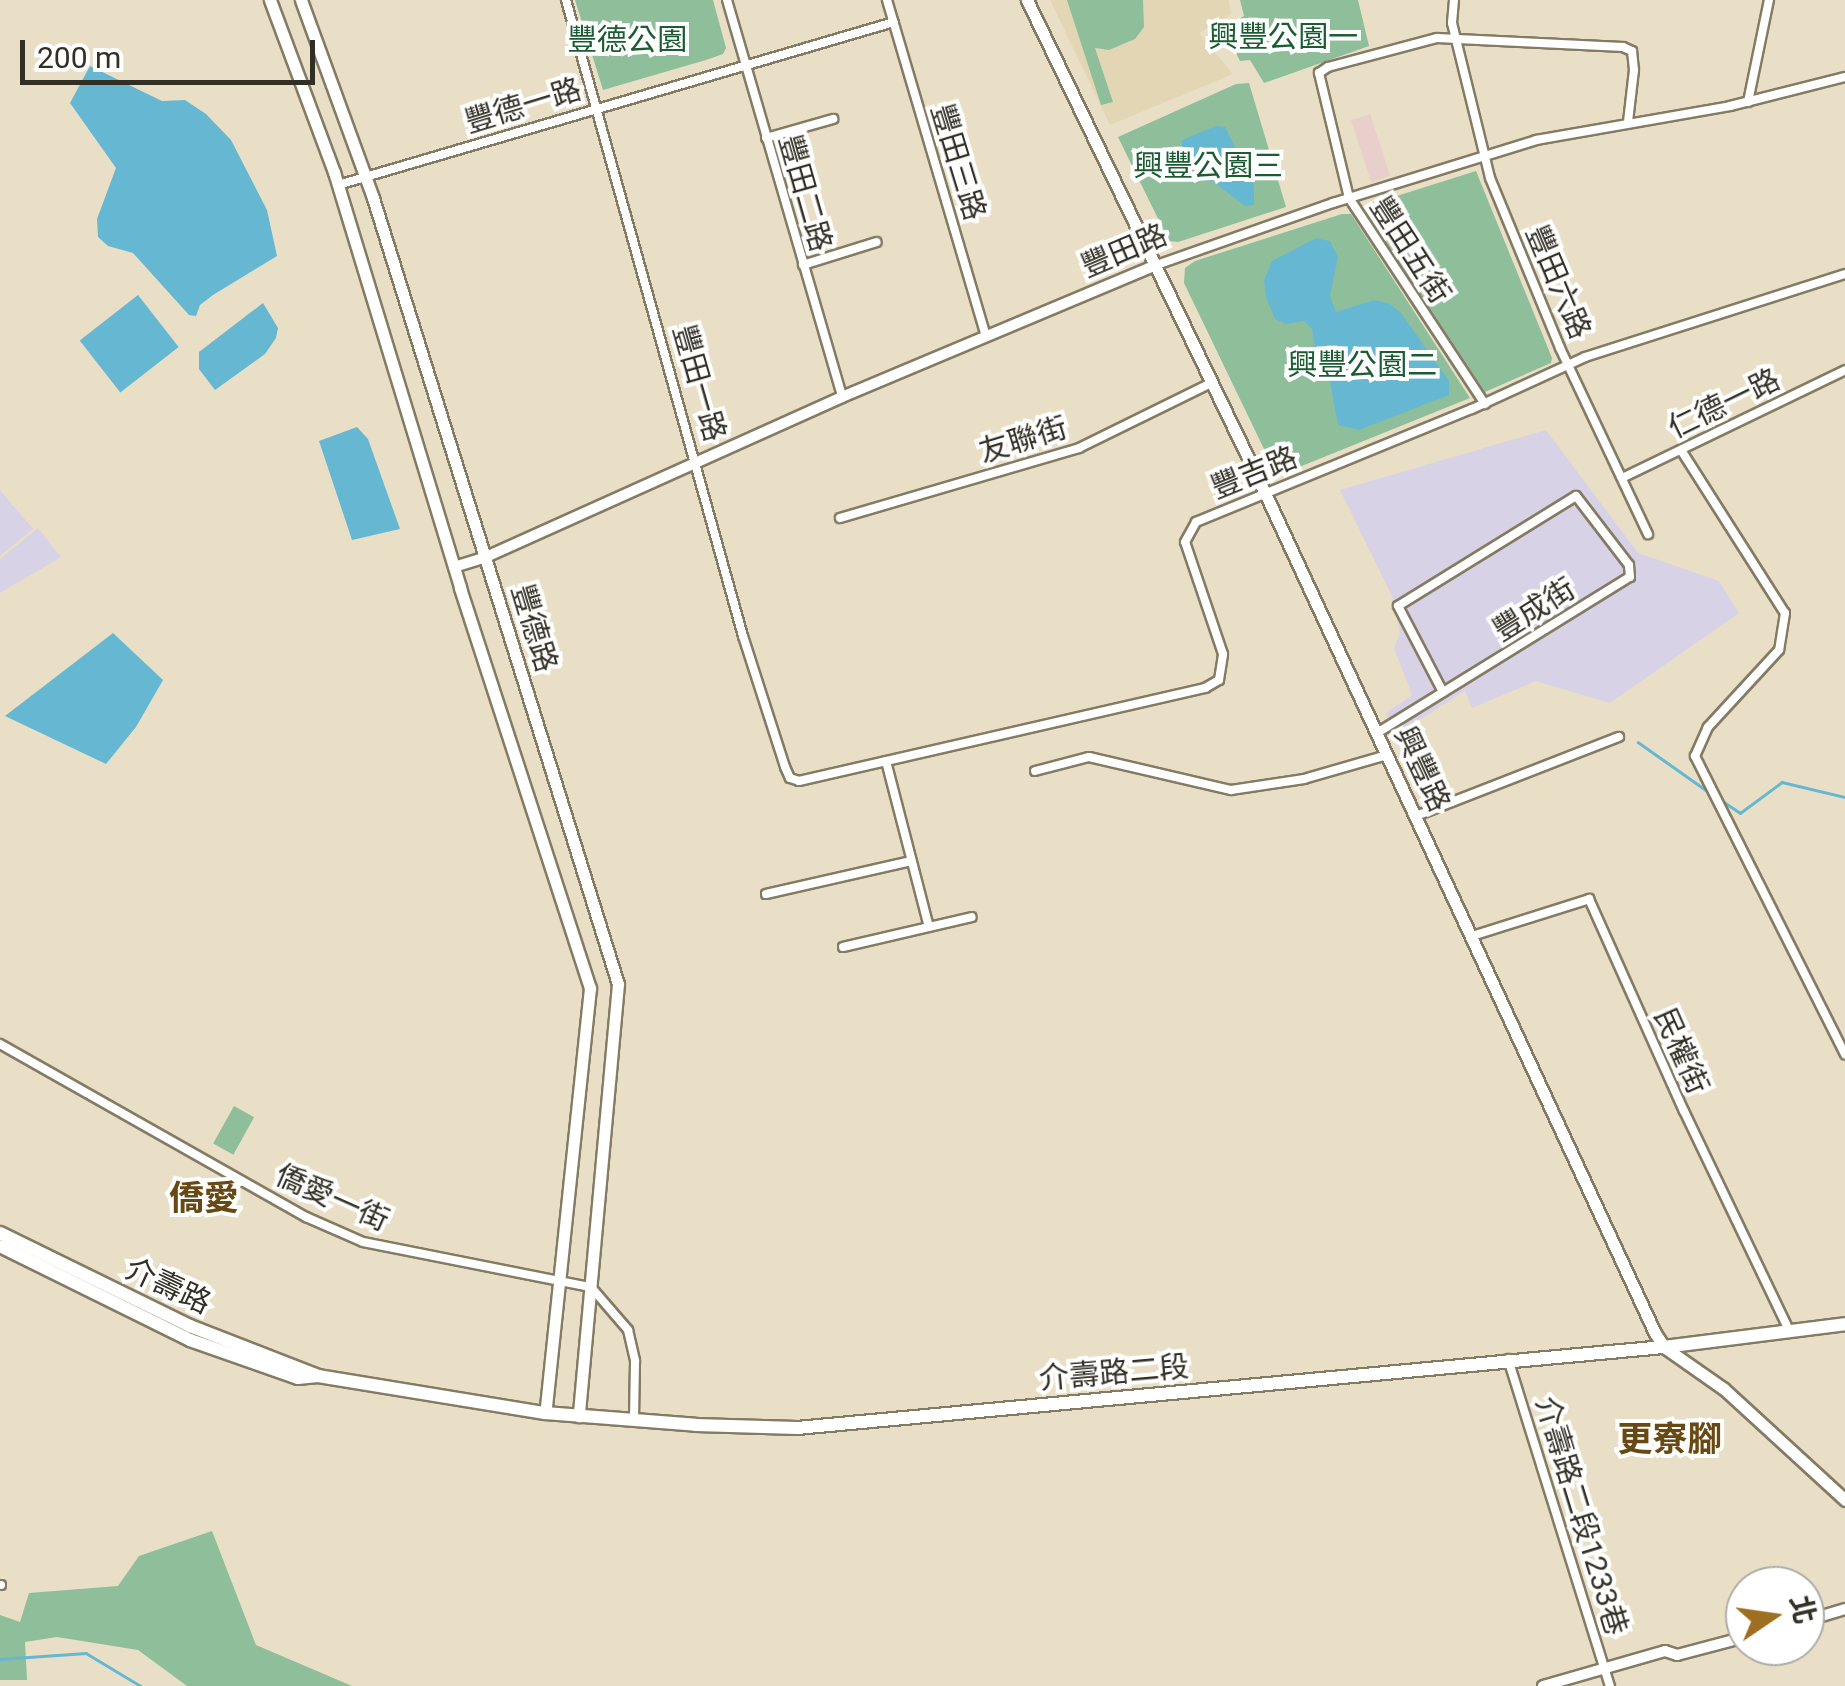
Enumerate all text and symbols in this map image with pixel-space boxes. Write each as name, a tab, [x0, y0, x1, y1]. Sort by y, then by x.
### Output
park label: 興豐公園一	[1208, 19, 1358, 55]
scale bar	[25, 20, 320, 82]
park label: 豐德公園	[567, 22, 687, 58]
text: 200 m	[37, 40, 121, 75]
street label: 豐德一路	[460, 71, 586, 141]
street label: 豐田三路	[923, 99, 993, 225]
street label: 豐田二路	[771, 130, 839, 256]
park label: 興豐公園三	[1133, 148, 1283, 184]
street label: 豐田五街	[1362, 190, 1458, 310]
street label: 豐田路	[1076, 217, 1172, 285]
street label: 豐田六路	[1518, 220, 1598, 344]
street label: 豐田一路	[665, 320, 733, 446]
park label: 興豐公園二	[1287, 347, 1437, 383]
street label: 仁德一路	[1662, 362, 1786, 446]
street label: 友聯街	[975, 410, 1071, 470]
street label: 豐吉路	[1206, 439, 1302, 507]
street label: 豐成街	[1486, 571, 1582, 649]
street label: 豐德路	[504, 580, 564, 676]
street label: 興豐路	[1387, 721, 1457, 817]
street label: 民權街	[1646, 1003, 1716, 1099]
street label: 僑愛一街	[270, 1157, 394, 1239]
district label: 僑愛	[169, 1178, 239, 1220]
street label: 介壽路	[120, 1251, 216, 1321]
street label: 介壽路二段	[1038, 1349, 1190, 1397]
street label: 介壽路二段1233巷	[1528, 1392, 1634, 1640]
district label: 更寮腳	[1618, 1419, 1722, 1461]
north arrow	[1725, 1566, 1825, 1666]
text: 北	[1784, 1592, 1822, 1627]

